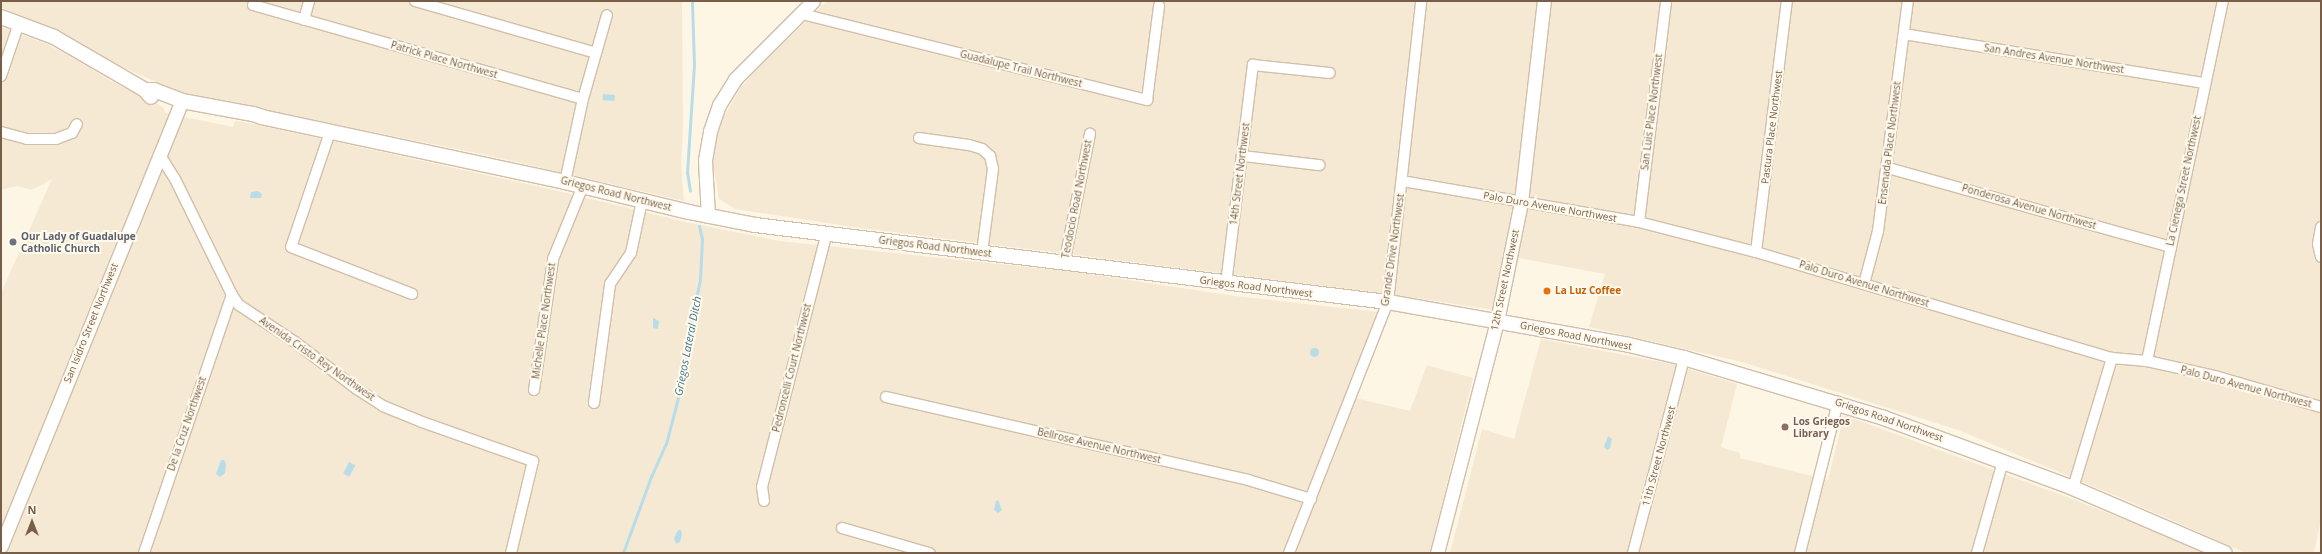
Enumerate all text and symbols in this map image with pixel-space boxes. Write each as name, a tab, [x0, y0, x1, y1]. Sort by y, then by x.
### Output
street label: Patrick Place Northwest	[389, 39, 499, 81]
street label: San Andres Avenue Northwest	[1983, 42, 2125, 76]
street label: Guadalupe Trail Northwest	[959, 48, 1083, 90]
street label: San Luis Place Northwest	[1639, 53, 1665, 171]
street label: Pastura Place Northwest	[1759, 69, 1785, 185]
street label: Ensenada Place Northwest	[1876, 81, 1904, 205]
street label: La Cienega Street Northwest	[2164, 115, 2204, 247]
street label: 14th Street Northwest	[1228, 122, 1252, 226]
street label: Teodocio Road Northwest	[1060, 139, 1094, 259]
street label: Griegos Road Northwest	[559, 174, 673, 214]
street label: Ponderosa Avenue Northwest	[1960, 182, 2098, 232]
street label: Palo Duro Avenue Northwest	[1482, 189, 1618, 225]
street label: Grande Drive Northwest	[1379, 193, 1407, 307]
street label: 12th Street Northwest	[1488, 228, 1522, 332]
place label: Our Lady of Guadalupe Catholic Church	[21, 230, 136, 254]
street label: Griegos Road Northwest	[878, 234, 992, 260]
marker: Our Lady of Guadalupe Catholic Church	[8, 237, 18, 247]
street label: Palo Duro Avenue Northwest	[1798, 258, 1930, 310]
street label: San Isidro Street Northwest	[61, 261, 121, 385]
street label: Michelle Place Northwest	[530, 262, 558, 380]
street label: Griegos Road Northwest	[1199, 274, 1313, 300]
place label: La Luz Coffee	[1555, 285, 1621, 297]
marker: La Luz Coffee	[1542, 286, 1552, 296]
water label: Griegos Lateral Ditch	[672, 295, 704, 397]
street label: Pedroncelli Court Northwest	[770, 302, 814, 434]
street label: Avenida Cristo Rey Northwest	[257, 314, 377, 404]
street label: Griegos Road Northwest	[1519, 319, 1633, 353]
street label: Palo Duro Avenue Northwest	[2179, 364, 2313, 410]
street label: De la Cruz Northwest	[165, 375, 209, 473]
street label: Griegos Road Northwest	[1833, 396, 1945, 444]
street label: 11th Street Northwest	[1640, 405, 1678, 507]
place label: Los Griegos Library	[1793, 415, 1850, 438]
marker: Los Griegos Library	[1780, 422, 1790, 432]
street label: Bellrose Avenue Northwest	[1036, 426, 1162, 466]
north arrow	[12, 502, 52, 542]
text: N	[28, 502, 36, 517]

